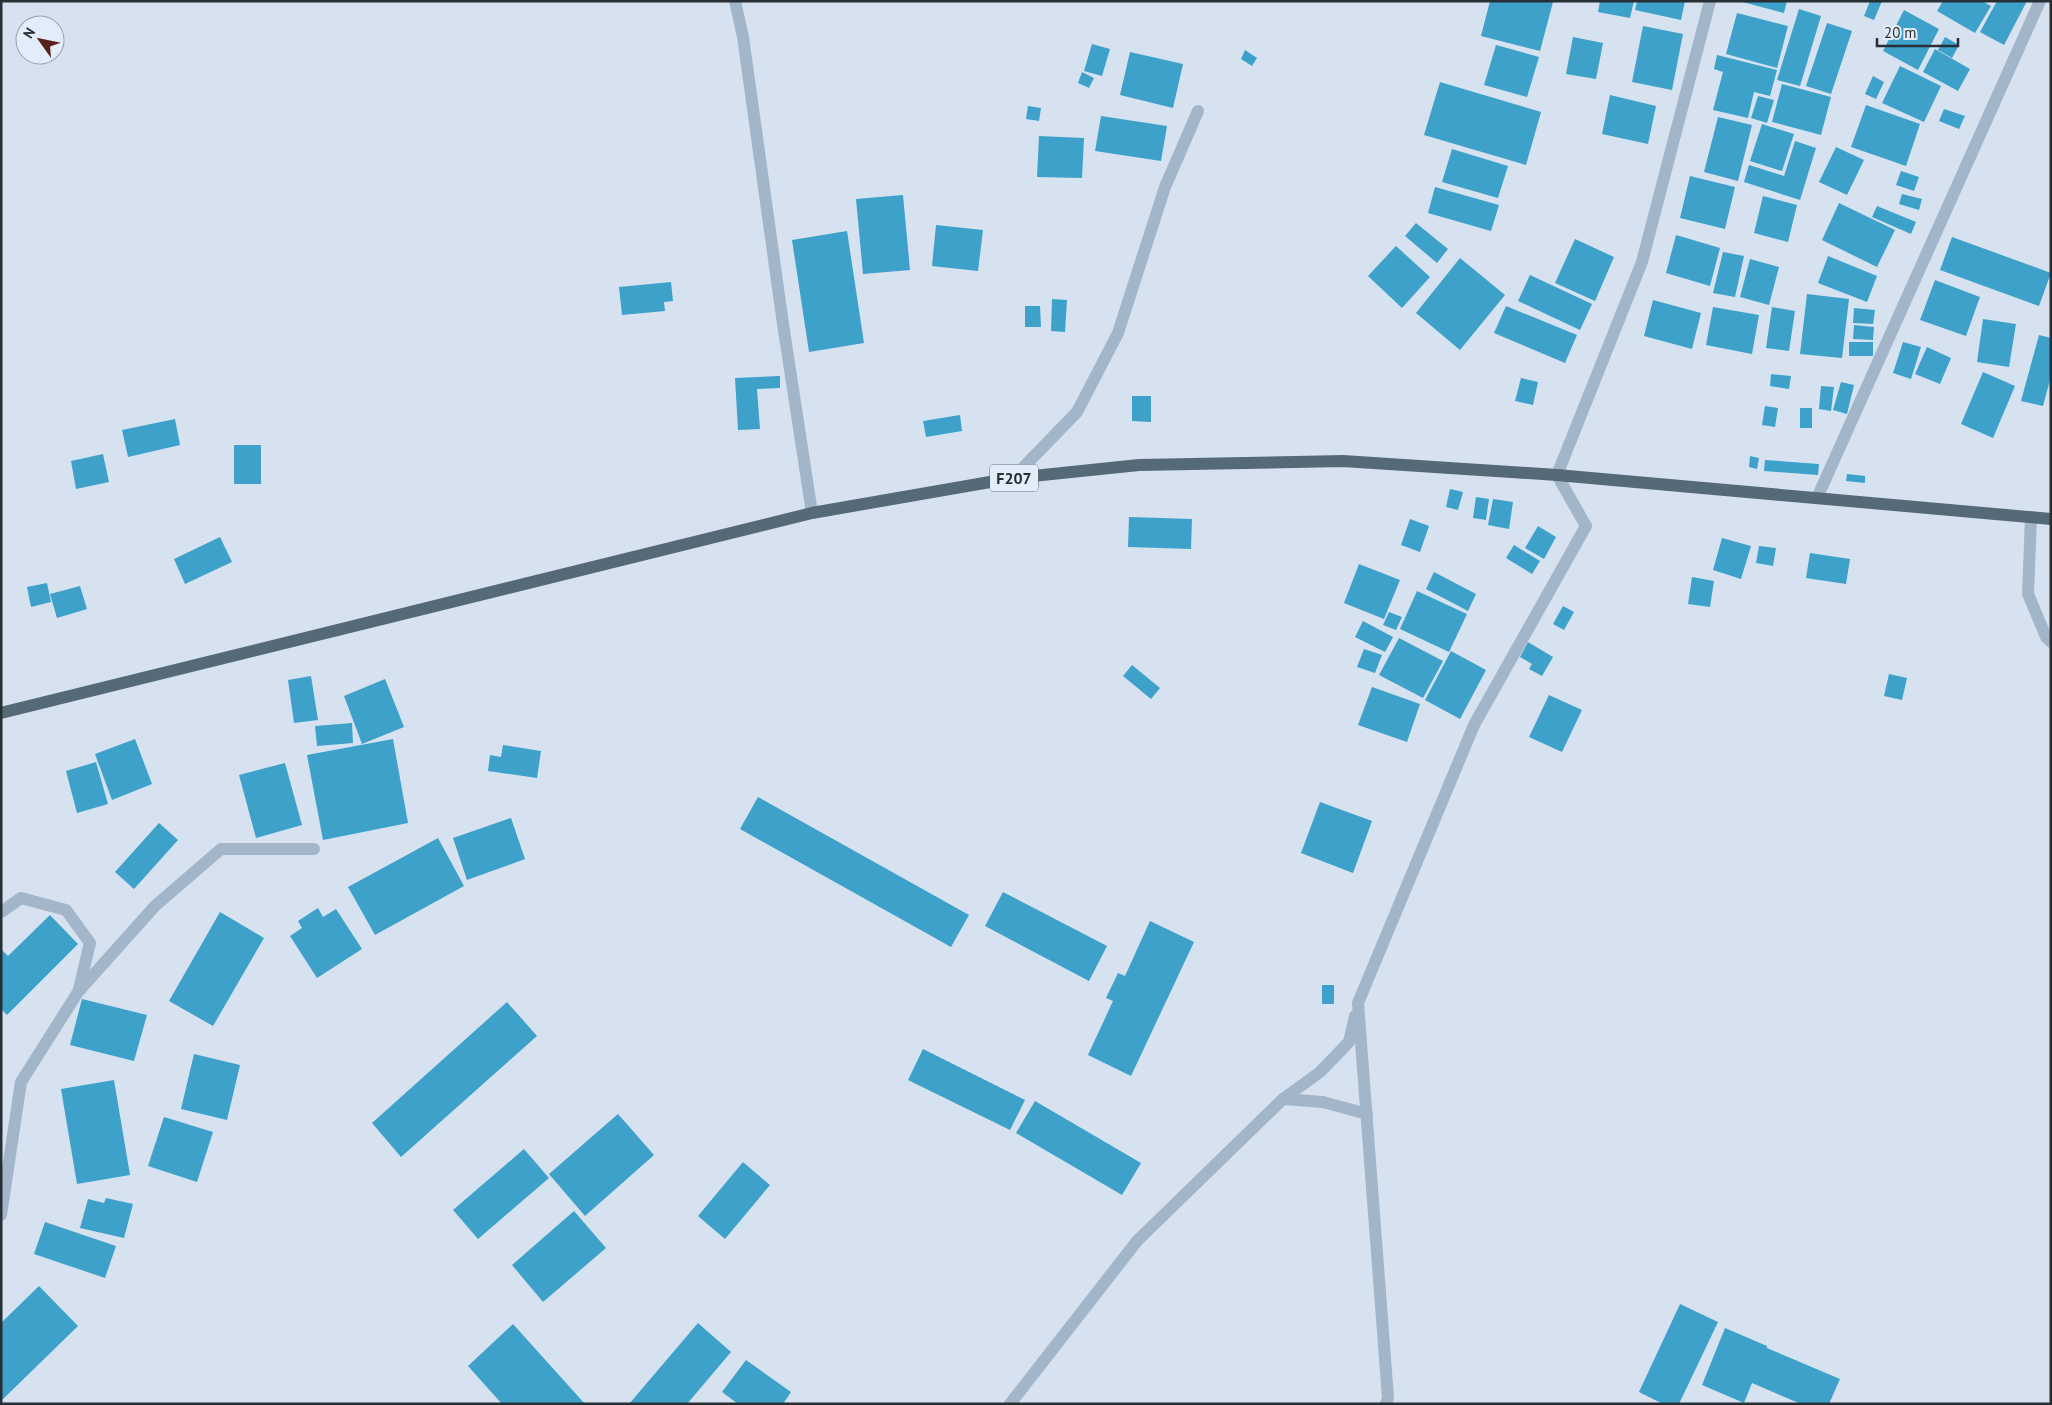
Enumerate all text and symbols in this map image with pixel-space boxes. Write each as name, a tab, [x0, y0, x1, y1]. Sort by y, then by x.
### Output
north arrow	[15, 15, 65, 65]
scale bar	[1877, 15, 1958, 47]
text: 20 m	[1884, 23, 1917, 42]
text: N	[19, 24, 39, 42]
road number: F207	[990, 464, 1038, 492]

